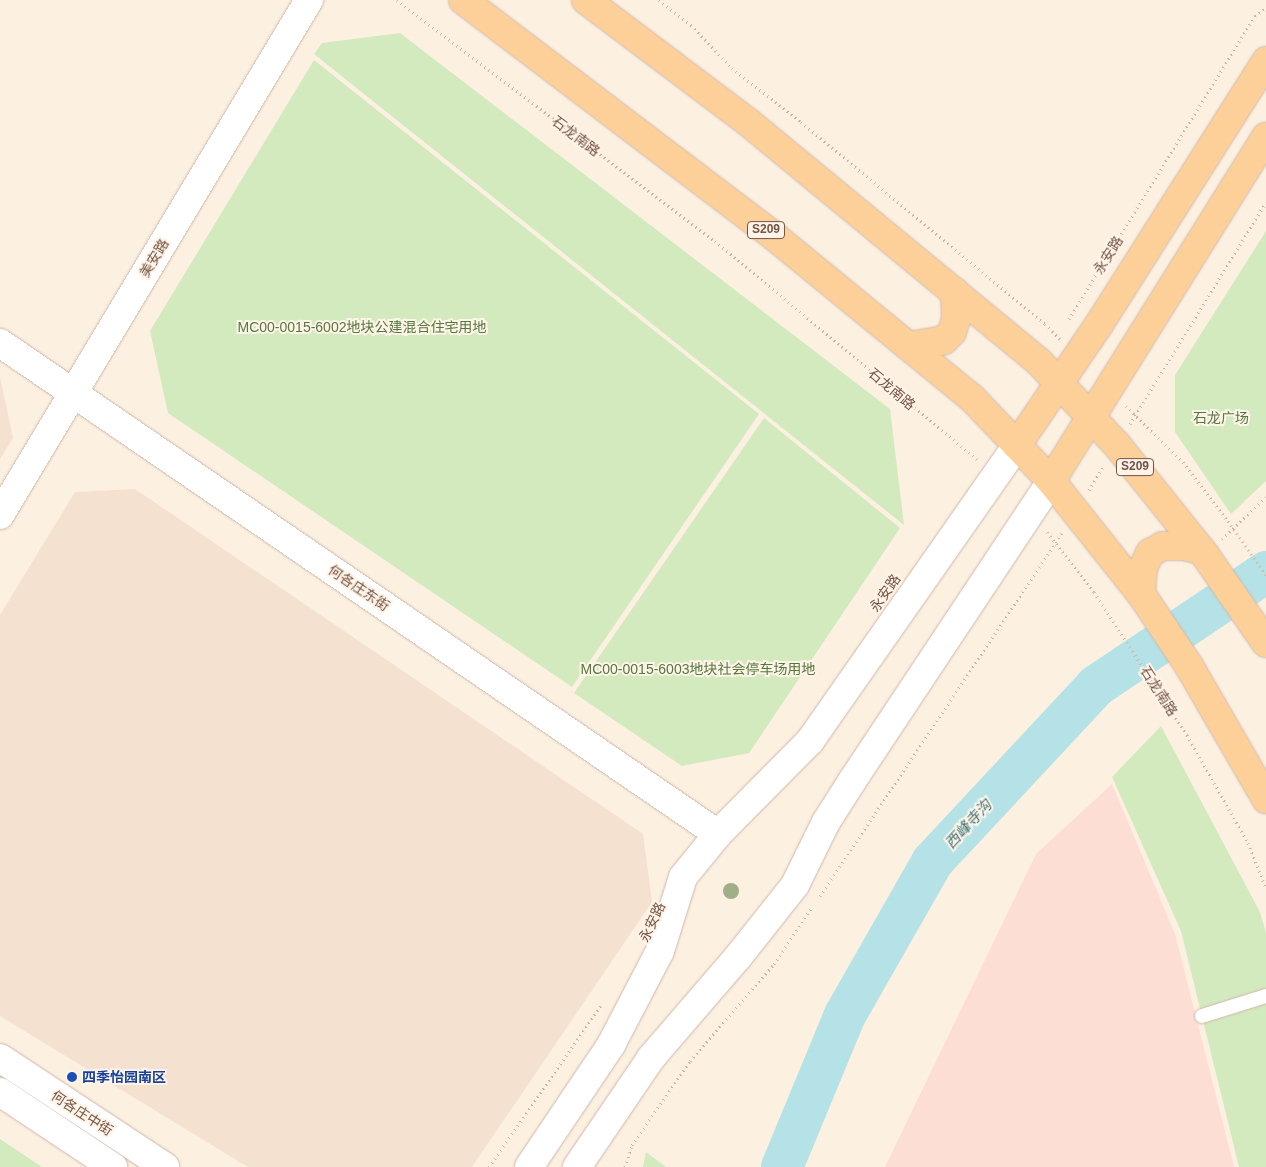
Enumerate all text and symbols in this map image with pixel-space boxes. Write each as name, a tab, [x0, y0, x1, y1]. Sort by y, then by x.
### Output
street label: 石龙南路	[549, 112, 603, 160]
road number: S209	[746, 220, 786, 240]
street label: 永安路	[1090, 233, 1126, 277]
street label: 美安路	[136, 236, 172, 280]
park label: MC00-0015-6002地块公建混合住宅用地	[238, 319, 486, 335]
street label: 石龙南路	[865, 365, 919, 413]
park label: 石龙广场	[1193, 410, 1249, 426]
road number: S209	[1115, 458, 1155, 477]
street label: 何各庄东街	[325, 561, 393, 615]
street label: 永安路	[866, 571, 904, 615]
park label: MC00-0015-6003地块社会停车场用地	[581, 661, 815, 677]
street label: 石龙南路	[1137, 663, 1181, 719]
water label: 西峰寺沟	[941, 796, 995, 852]
street label: 永安路	[636, 899, 668, 945]
place label: 四季怡园南区	[82, 1069, 166, 1085]
marker: 四季怡园南区	[66, 1071, 78, 1083]
street label: 何各庄中街	[48, 1087, 116, 1139]

